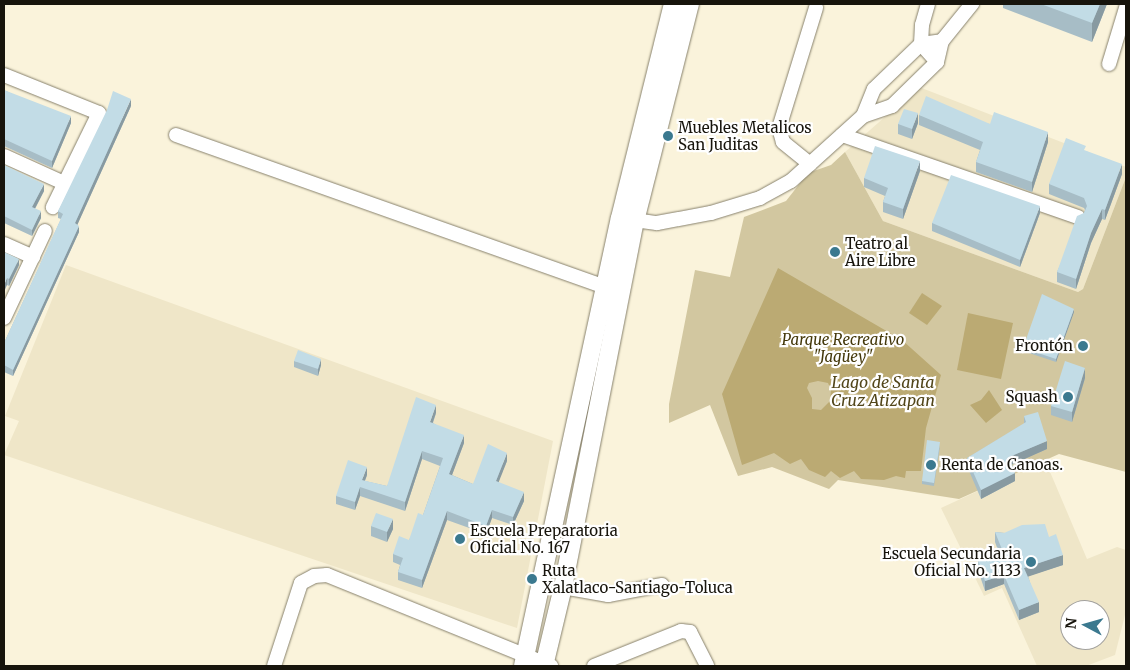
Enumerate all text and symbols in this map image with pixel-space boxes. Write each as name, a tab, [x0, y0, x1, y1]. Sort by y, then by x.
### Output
place label: Muebles Metalicos San Juditas	[678, 118, 812, 153]
marker: Muebles Metalicos San Juditas	[662, 130, 674, 142]
place label: Teatro al Aire Libre	[845, 234, 915, 269]
marker: Teatro al Aire Libre	[829, 246, 841, 258]
park label: Parque Recreativo "Jagüey"	[782, 330, 904, 365]
place label: Frontón	[1015, 337, 1073, 355]
marker: Frontón	[1077, 340, 1089, 352]
water label: Lago de Santa Cruz Atizapan	[831, 372, 935, 410]
place label: Squash	[1006, 388, 1058, 406]
marker: Squash	[1062, 391, 1074, 403]
place label: Renta de Canoas.	[941, 456, 1063, 474]
marker: Renta de Canoas.	[925, 459, 937, 471]
place label: Escuela Preparatoria Oficial No. 167	[470, 521, 618, 556]
marker: Escuela Preparatoria Oficial No. 167	[454, 533, 466, 545]
place label: Escuela Secundaria Oficial No. 1133	[882, 544, 1021, 579]
marker: Escuela Secundaria Oficial No. 1133	[1025, 556, 1037, 568]
place label: Ruta Xalatlaco-Santiago-Toluca	[542, 561, 733, 596]
marker: Ruta Xalatlaco-Santiago-Toluca	[526, 573, 538, 585]
north arrow	[1060, 600, 1110, 650]
text: N	[1062, 617, 1081, 630]

